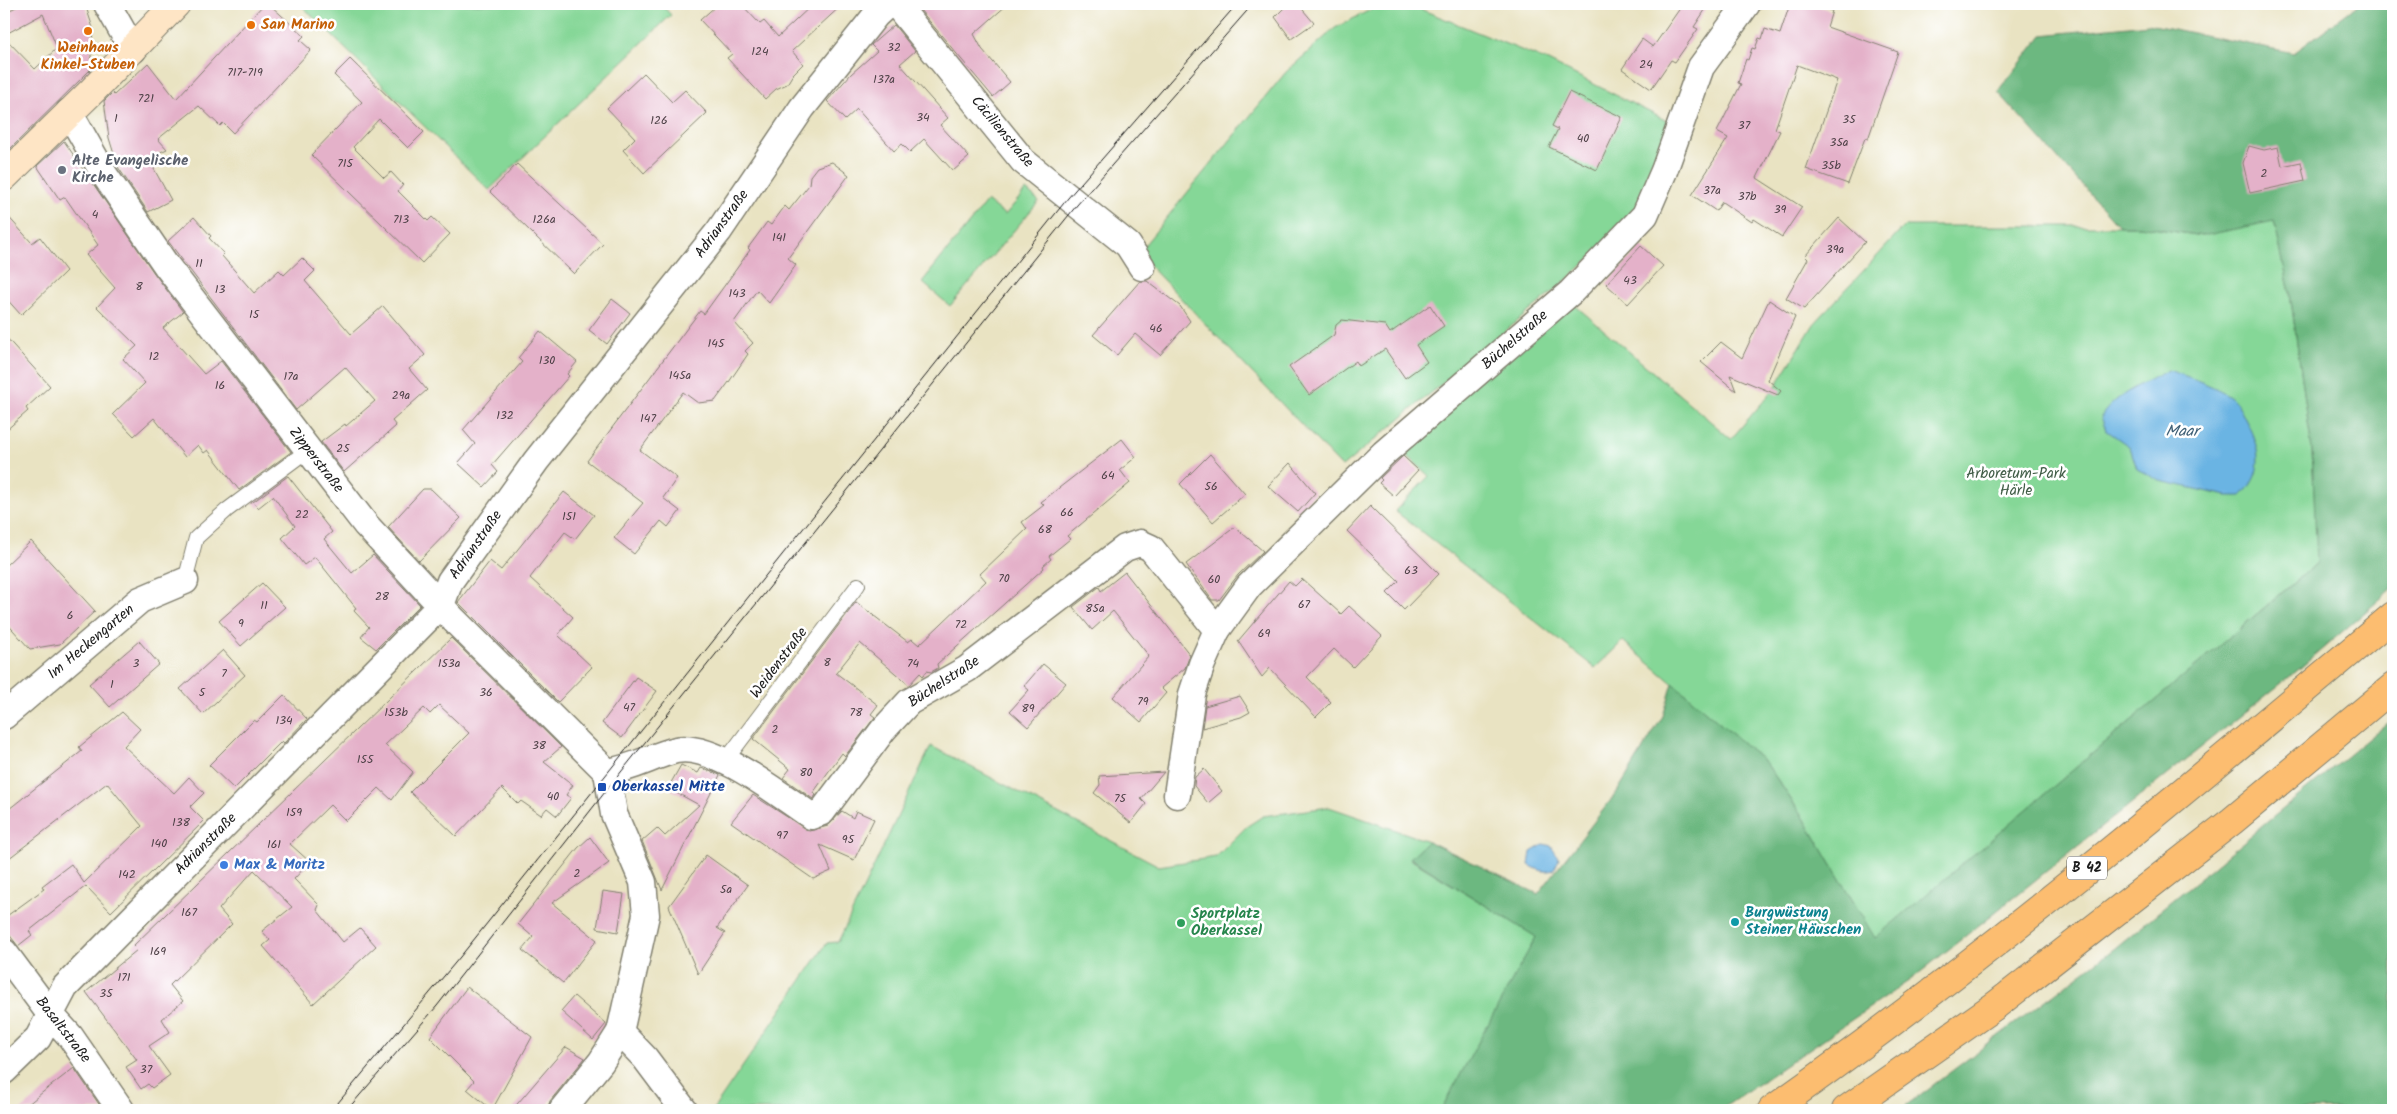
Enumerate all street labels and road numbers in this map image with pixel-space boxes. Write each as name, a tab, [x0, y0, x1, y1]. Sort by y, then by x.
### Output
street label: Cäcilienstraße	[965, 91, 1040, 174]
street label: Adrianstraße	[689, 184, 755, 263]
street label: Büchelstraße	[1476, 304, 1554, 376]
street label: Zipperstraße	[282, 422, 350, 499]
street label: Adrianstraße	[443, 505, 509, 585]
street label: Im Heckengarten	[42, 598, 140, 686]
street label: Weidenstraße	[744, 622, 814, 704]
street label: Büchelstraße	[903, 650, 985, 714]
street label: Adrianstraße	[169, 807, 243, 881]
road number: B 42	[2067, 856, 2107, 880]
street label: Basaltstraße	[29, 991, 97, 1069]

